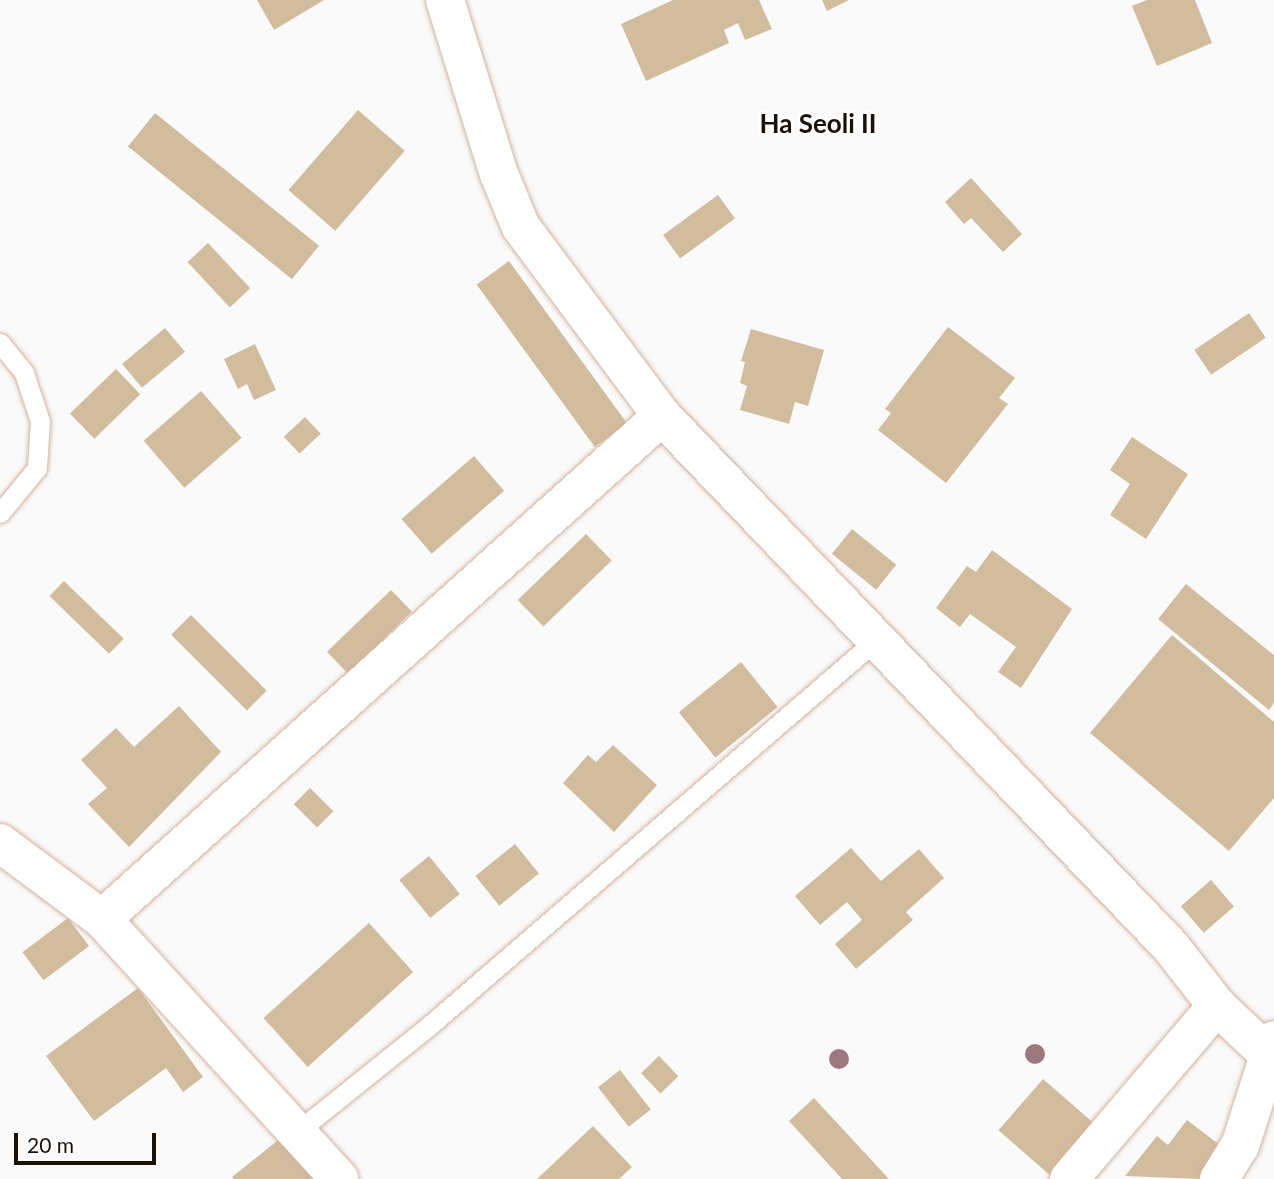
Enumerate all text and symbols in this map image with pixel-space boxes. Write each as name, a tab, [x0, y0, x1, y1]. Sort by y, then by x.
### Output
district label: Ha Seoli II	[759, 108, 877, 140]
scale bar	[18, 1120, 159, 1164]
text: 20 m	[27, 1132, 74, 1157]

